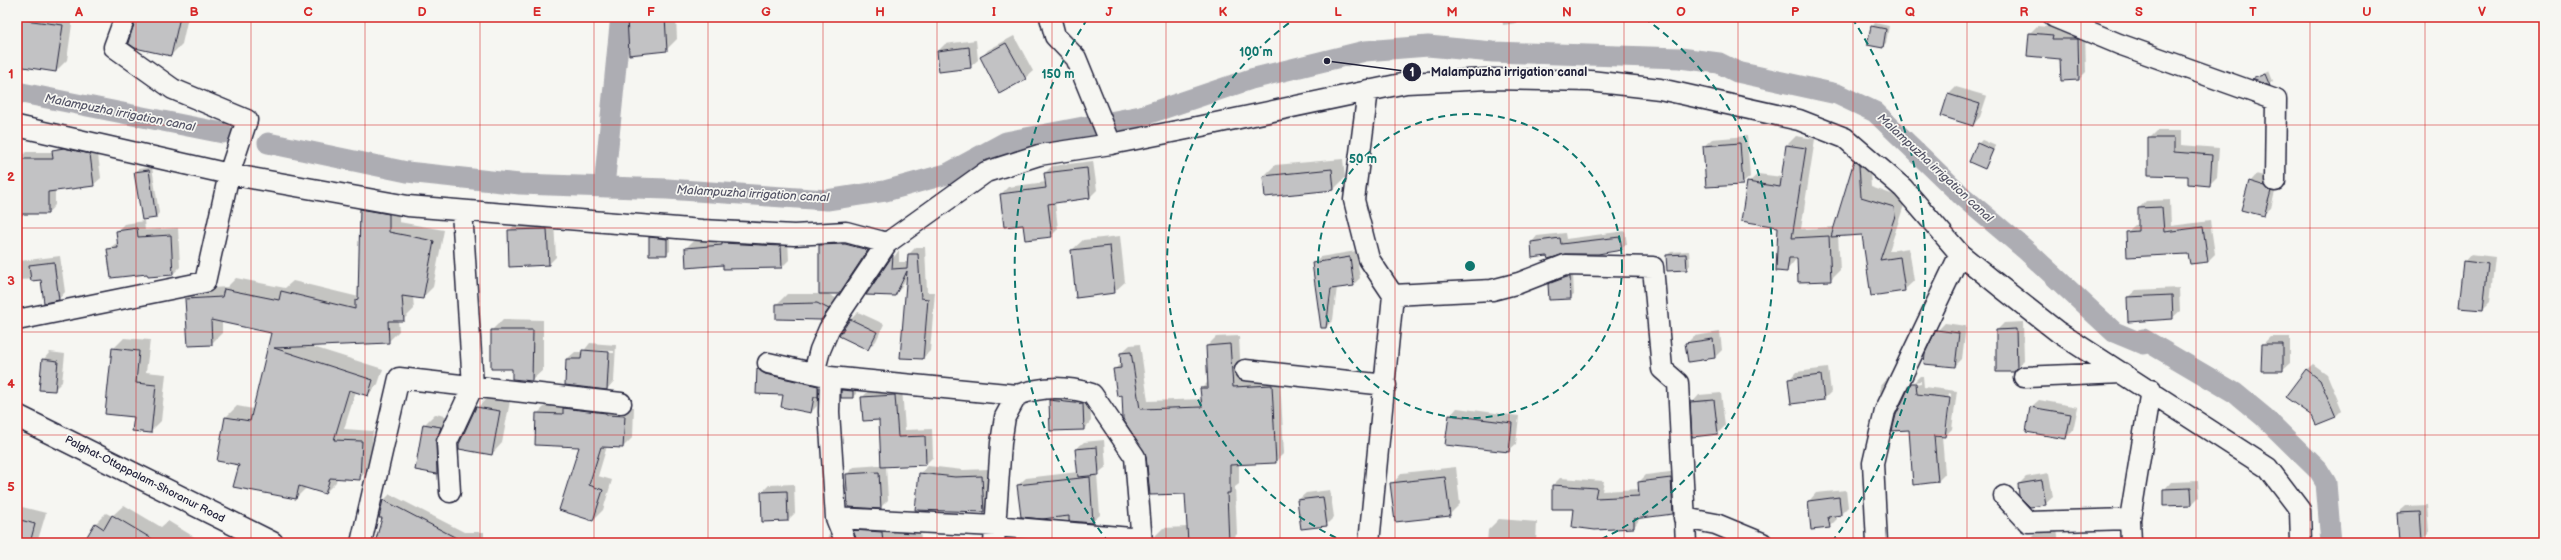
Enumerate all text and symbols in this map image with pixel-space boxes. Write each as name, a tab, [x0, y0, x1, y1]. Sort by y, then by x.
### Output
text: A	[74, 4, 83, 20]
text: B	[189, 4, 199, 20]
text: C	[303, 4, 313, 20]
text: D	[417, 4, 427, 20]
text: E	[533, 4, 542, 20]
text: F	[647, 4, 655, 20]
text: G	[761, 4, 771, 20]
text: H	[875, 4, 885, 20]
text: I	[992, 4, 996, 20]
text: J	[1105, 4, 1113, 20]
text: K	[1219, 4, 1228, 20]
text: L	[1334, 4, 1342, 20]
text: M	[1446, 4, 1458, 20]
text: N	[1562, 4, 1572, 20]
text: O	[1676, 4, 1686, 20]
text: P	[1791, 4, 1800, 20]
text: Q	[1905, 4, 1915, 20]
text: R	[2020, 4, 2029, 20]
text: S	[2135, 4, 2143, 20]
text: T	[2249, 4, 2257, 20]
text: U	[2362, 4, 2372, 20]
text: V	[2478, 4, 2486, 20]
text: 100 m	[1239, 45, 1273, 60]
callout: Malampuzha irrigation canal	[1402, 60, 1595, 84]
text: 1	[1409, 65, 1415, 80]
text: Malampuzha irrigation canal	[1431, 65, 1587, 80]
text: 1	[8, 66, 14, 82]
text: 150 m	[1042, 67, 1074, 82]
water label: Malampuzha irrigation canal	[44, 91, 198, 135]
water label: Malampuzha irrigation canal	[1874, 110, 1997, 226]
text: 50 m	[1349, 152, 1377, 167]
text: 2	[7, 169, 15, 185]
water label: Malampuzha irrigation canal	[676, 183, 831, 206]
centre of rings	[1463, 259, 1477, 273]
text: 3	[7, 273, 15, 289]
text: 4	[7, 376, 15, 392]
street label: Palghat-Ottappalam-Shoranur Road	[63, 433, 227, 525]
text: 5	[7, 479, 15, 495]

